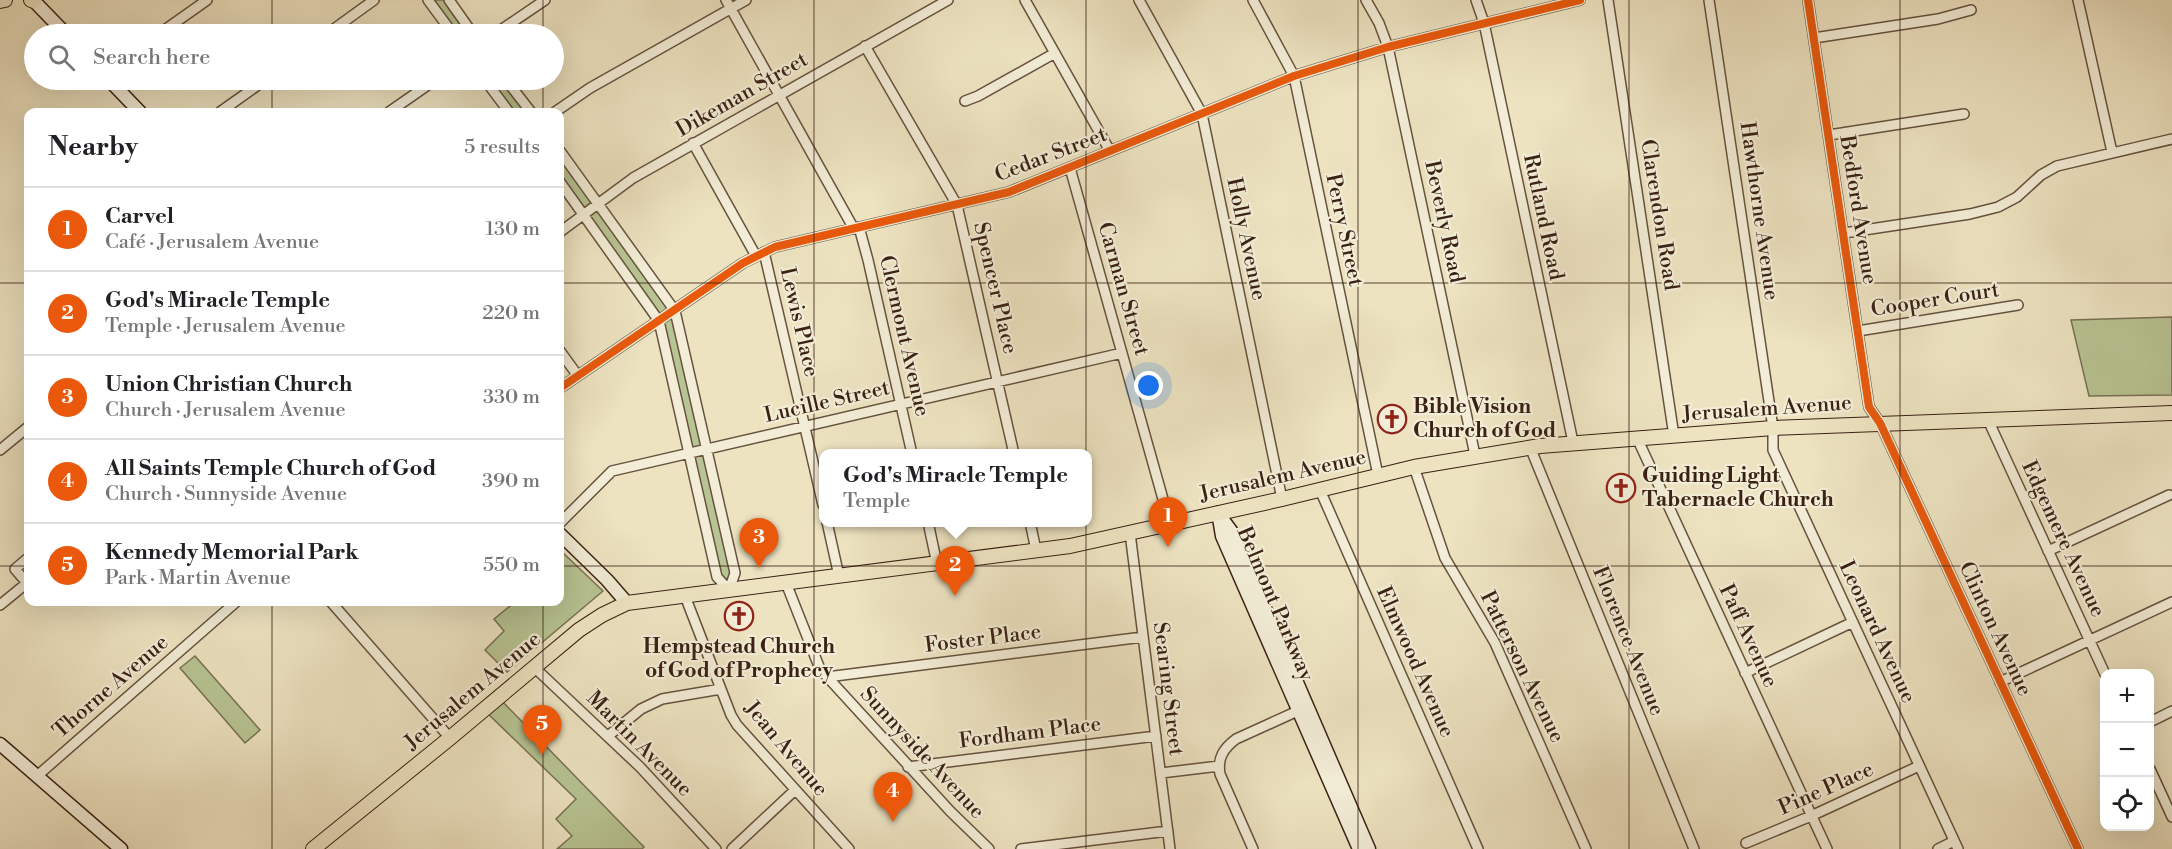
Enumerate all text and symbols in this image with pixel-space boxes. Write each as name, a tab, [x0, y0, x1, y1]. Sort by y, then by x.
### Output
search box	[24, 24, 564, 90]
icon: search	[45, 41, 78, 74]
text: Search here	[93, 44, 210, 71]
street label: Dikeman Street	[672, 47, 813, 143]
street label: Hawthorne Avenue	[1734, 120, 1784, 302]
street label: Cedar Street	[991, 122, 1111, 188]
text: Nearby	[48, 131, 138, 163]
street label: Bedford Avenue	[1833, 133, 1883, 286]
text: 5 results	[464, 135, 540, 160]
street label: Clarendon Road	[1634, 138, 1684, 292]
street label: Rutland Road	[1517, 151, 1569, 283]
street label: Beverly Road	[1418, 158, 1470, 286]
street label: Perry Street	[1319, 171, 1369, 289]
street label: Holly Avenue	[1220, 175, 1272, 303]
text: Carvel	[105, 203, 174, 230]
text: 1	[63, 217, 72, 242]
text: 130 m	[485, 217, 540, 242]
street label: Carman Street	[1092, 219, 1155, 359]
street label: Spencer Place	[967, 220, 1023, 356]
text: Café · Jerusalem Avenue	[105, 230, 319, 255]
street label: Clermont Avenue	[873, 253, 935, 419]
street label: Lewis Place	[774, 265, 824, 379]
street label: Cooper Court	[1869, 277, 2002, 323]
text: God's Miracle Temple	[105, 287, 330, 314]
text: 2	[61, 301, 74, 326]
text: 220 m	[482, 301, 540, 326]
text: Temple · Jerusalem Avenue	[105, 314, 346, 339]
text: Union Christian Church	[105, 371, 352, 398]
your location	[1134, 371, 1163, 400]
street label: Lucille Street	[762, 375, 893, 429]
text: 3	[61, 385, 74, 410]
text: 330 m	[483, 385, 540, 410]
street label: Jerusalem Avenue	[1680, 390, 1853, 428]
place label: Bible Vision Church of God	[1413, 394, 1556, 444]
text: Church · Jerusalem Avenue	[105, 398, 346, 423]
church icon: Bible Vision Church of God	[1376, 403, 1408, 435]
street label: Jerusalem Avenue	[1196, 444, 1369, 508]
popup	[819, 449, 1092, 527]
text: All Saints Temple Church of God	[105, 455, 436, 482]
street label: Edgemere Avenue	[2015, 457, 2111, 621]
text: God's Miracle Temple	[843, 462, 1068, 489]
place label: Guiding Light Tabernacle Church	[1642, 463, 1834, 513]
text: 4	[61, 469, 74, 494]
text: 390 m	[482, 469, 540, 494]
church icon: Guiding Light Tabernacle Church	[1605, 472, 1637, 504]
text: Church · Sunnyside Avenue	[105, 482, 347, 507]
text: Temple	[843, 489, 910, 514]
pin: 1	[1148, 498, 1188, 547]
pin: 3	[740, 518, 778, 568]
street label: Belmont Parkway	[1230, 522, 1320, 686]
text: Kennedy Memorial Park	[105, 539, 359, 566]
pin: 2	[936, 546, 974, 596]
text: 5	[61, 553, 74, 578]
text: 550 m	[483, 553, 540, 578]
street label: Leonard Avenue	[1833, 557, 1921, 707]
street label: Clinton Avenue	[1953, 558, 2037, 700]
street label: Florence Avenue	[1586, 563, 1670, 719]
text: Park · Martin Avenue	[105, 566, 291, 591]
street label: Paff Avenue	[1713, 580, 1783, 692]
street label: Elmwood Avenue	[1370, 583, 1460, 741]
street label: Patterson Avenue	[1474, 587, 1570, 747]
church icon: Hempstead Church of God of Prophecy	[723, 600, 755, 632]
street label: Foster Place	[923, 619, 1043, 659]
street label: Searing Street	[1147, 621, 1189, 758]
street label: Jerusalem Avenue	[399, 626, 546, 756]
street label: Thorne Avenue	[48, 630, 174, 744]
place label: Hempstead Church of God of Prophecy	[643, 634, 835, 684]
map controls	[2100, 669, 2154, 831]
button: +	[2100, 669, 2154, 723]
street label: Sunnyside Avenue	[854, 681, 990, 825]
street label: Martin Avenue	[581, 686, 697, 802]
street label: Jean Avenue	[738, 695, 833, 802]
pin: 5	[522, 706, 562, 755]
street label: Fordham Place	[957, 711, 1103, 755]
button: −	[2100, 723, 2154, 777]
street label: Pine Place	[1774, 757, 1878, 821]
pin: 4	[874, 772, 912, 822]
button: locate	[2100, 777, 2154, 831]

